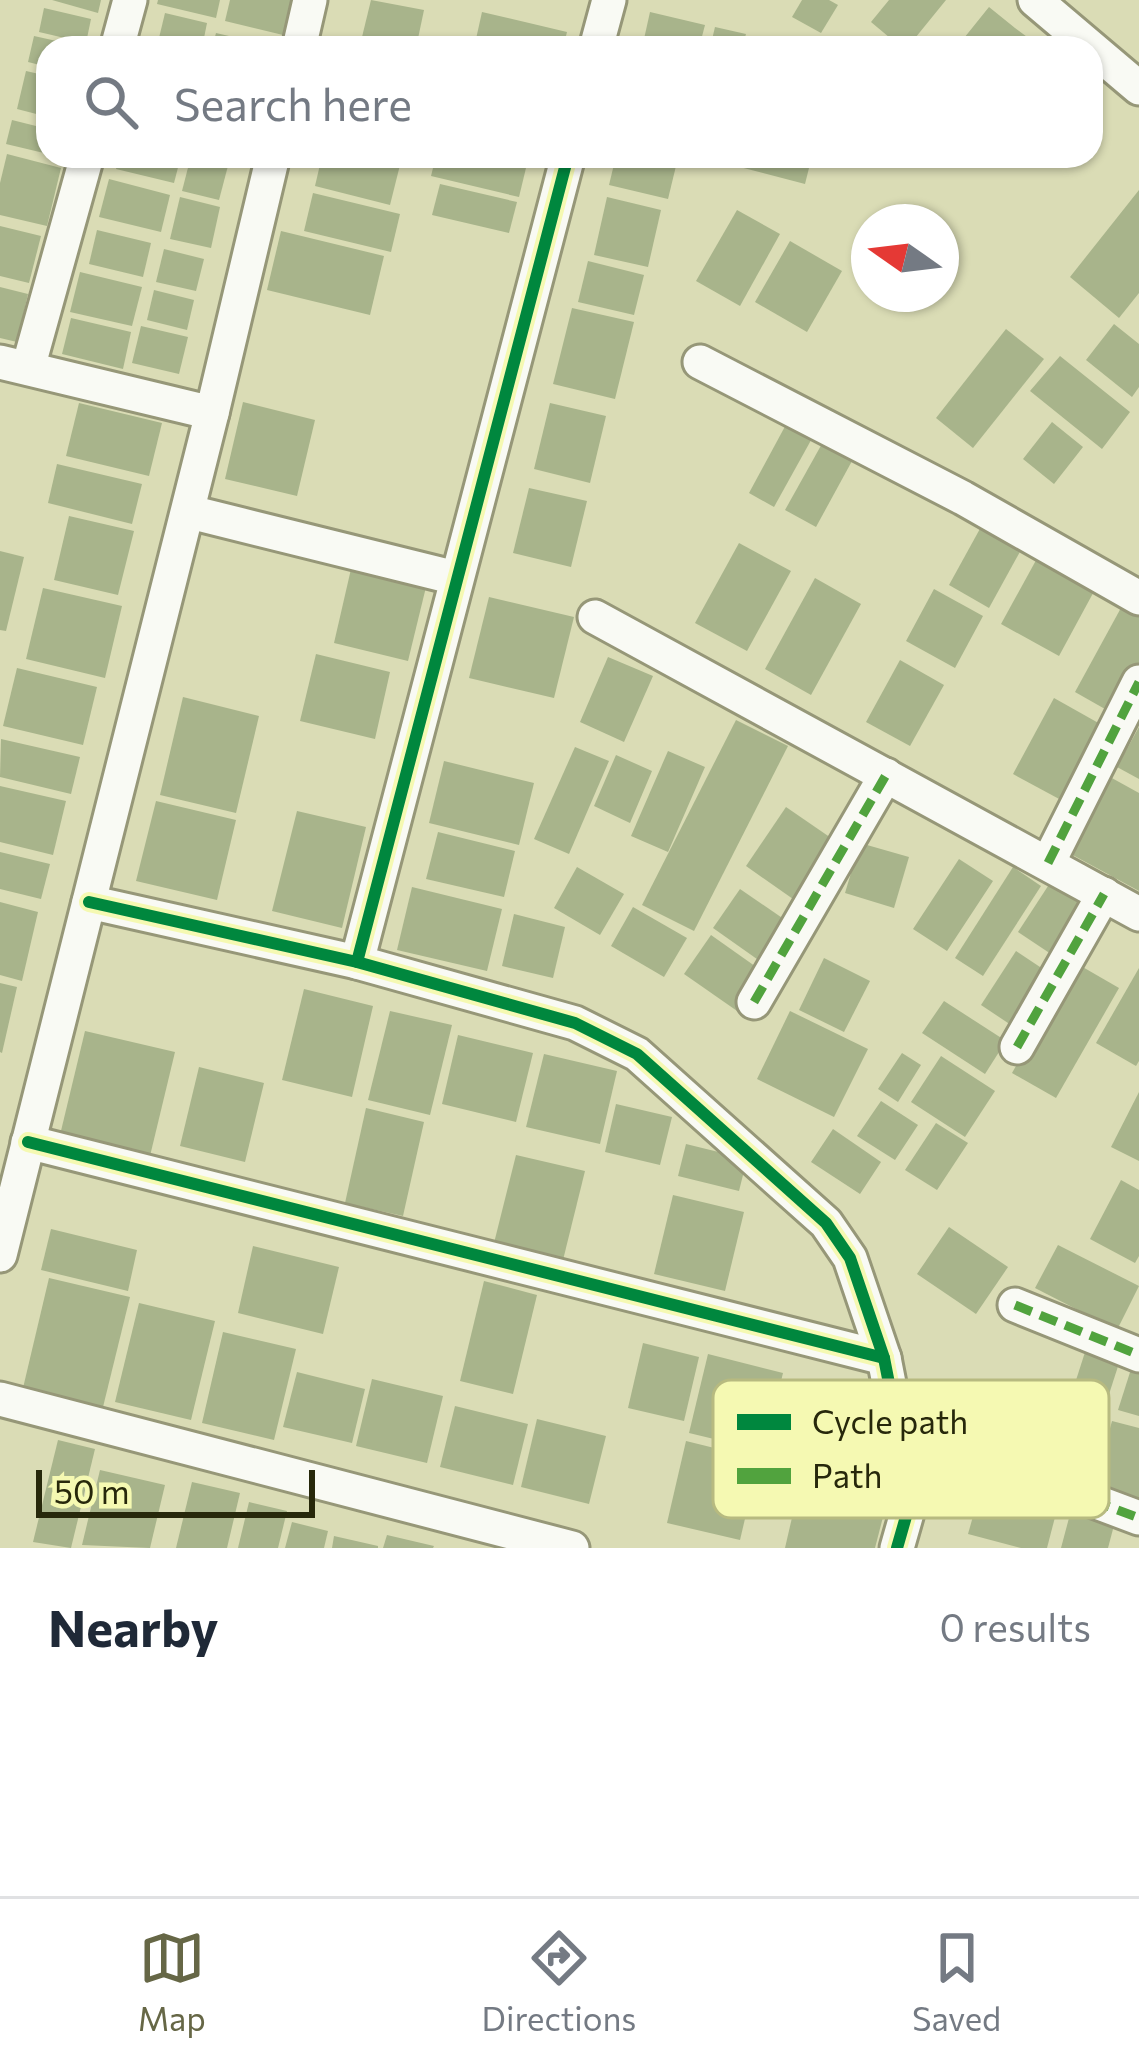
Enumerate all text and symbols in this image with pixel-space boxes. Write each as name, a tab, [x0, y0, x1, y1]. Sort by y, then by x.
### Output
search box	[36, 36, 1103, 168]
icon: search	[78, 69, 144, 135]
text: Search here	[174, 75, 412, 130]
north arrow	[851, 204, 959, 312]
legend	[713, 1380, 1109, 1518]
text: Cycle path	[812, 1400, 968, 1441]
text: Path	[812, 1454, 882, 1495]
scale bar	[36, 1464, 315, 1517]
text: 50 m	[54, 1470, 130, 1511]
text: Nearby	[48, 1595, 218, 1658]
text: 0 results	[939, 1602, 1091, 1650]
tab: Map	[138, 1925, 206, 2038]
tab: Directions	[482, 1925, 636, 2038]
tab: Saved	[912, 1925, 1001, 2038]

